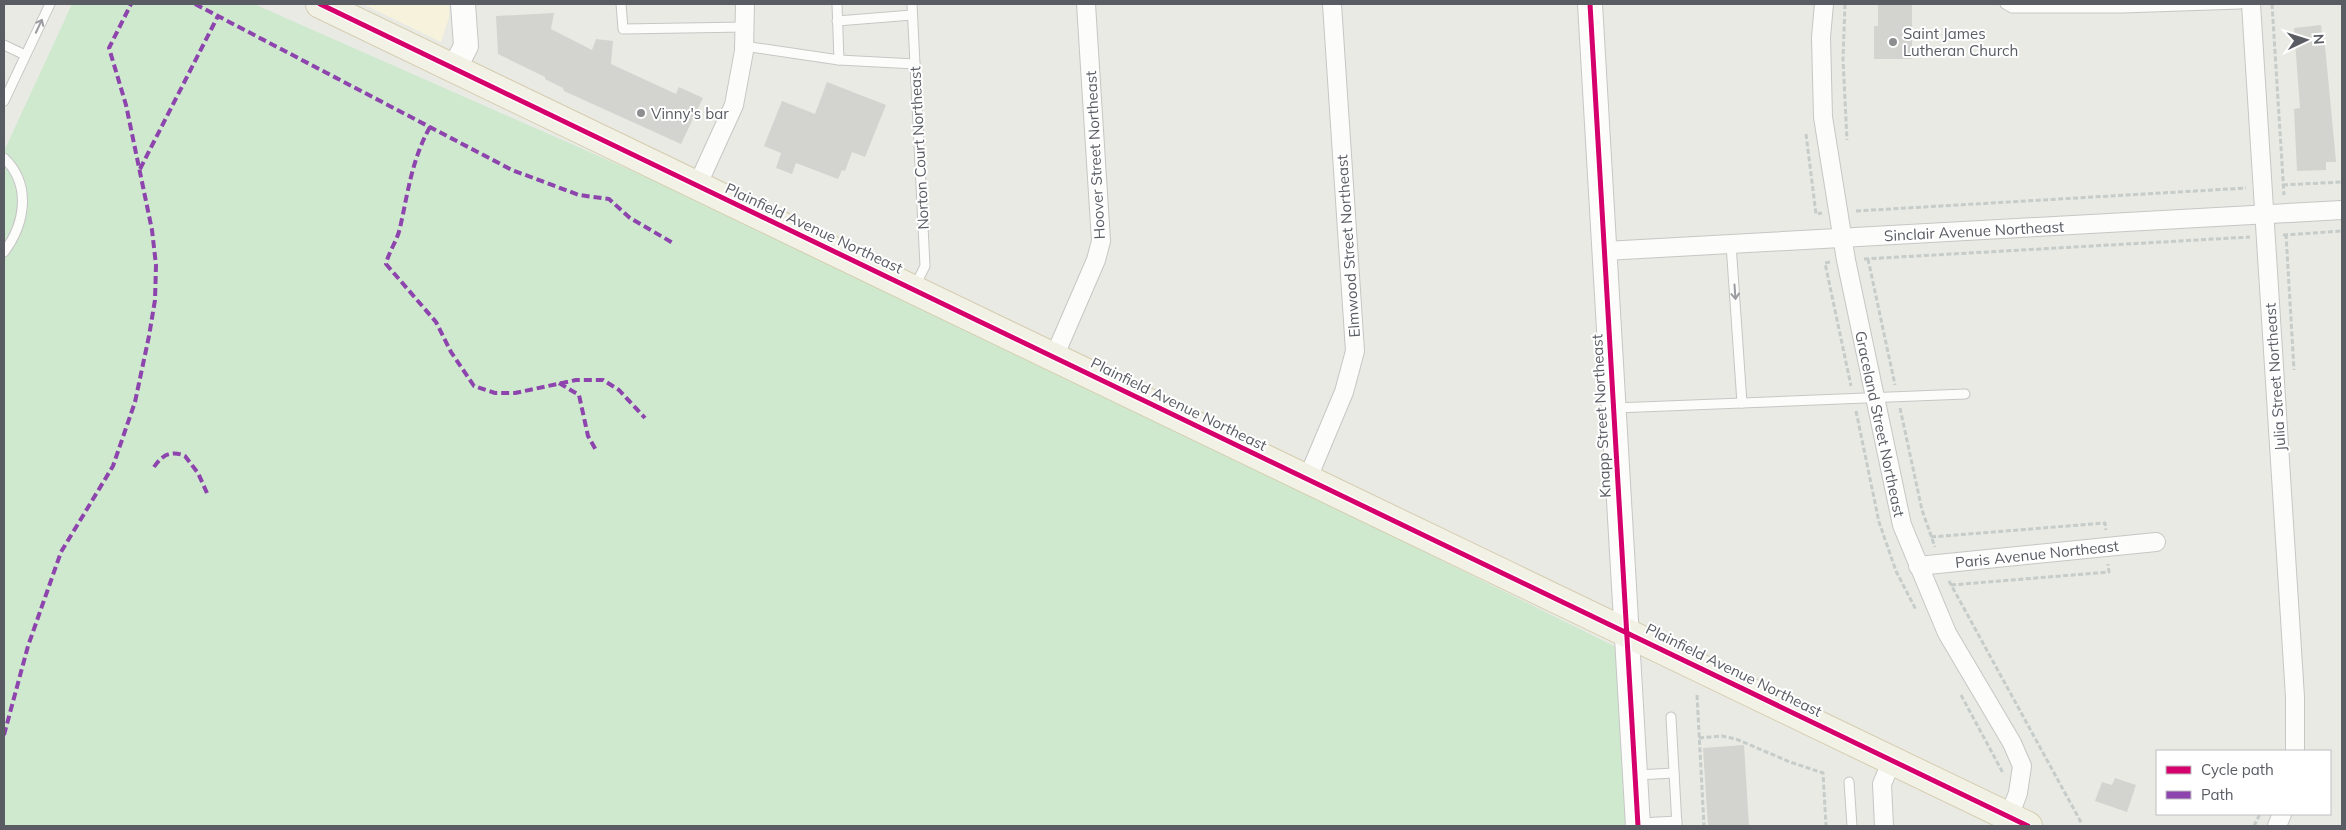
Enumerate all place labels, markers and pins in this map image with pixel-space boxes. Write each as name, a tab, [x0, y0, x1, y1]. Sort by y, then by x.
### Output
place label: Saint James Lutheran Church	[1903, 24, 2018, 60]
marker: Saint James Lutheran Church	[1887, 36, 1899, 48]
place label: Vinny's bar	[651, 104, 729, 123]
marker: Vinny's bar	[635, 107, 647, 119]

